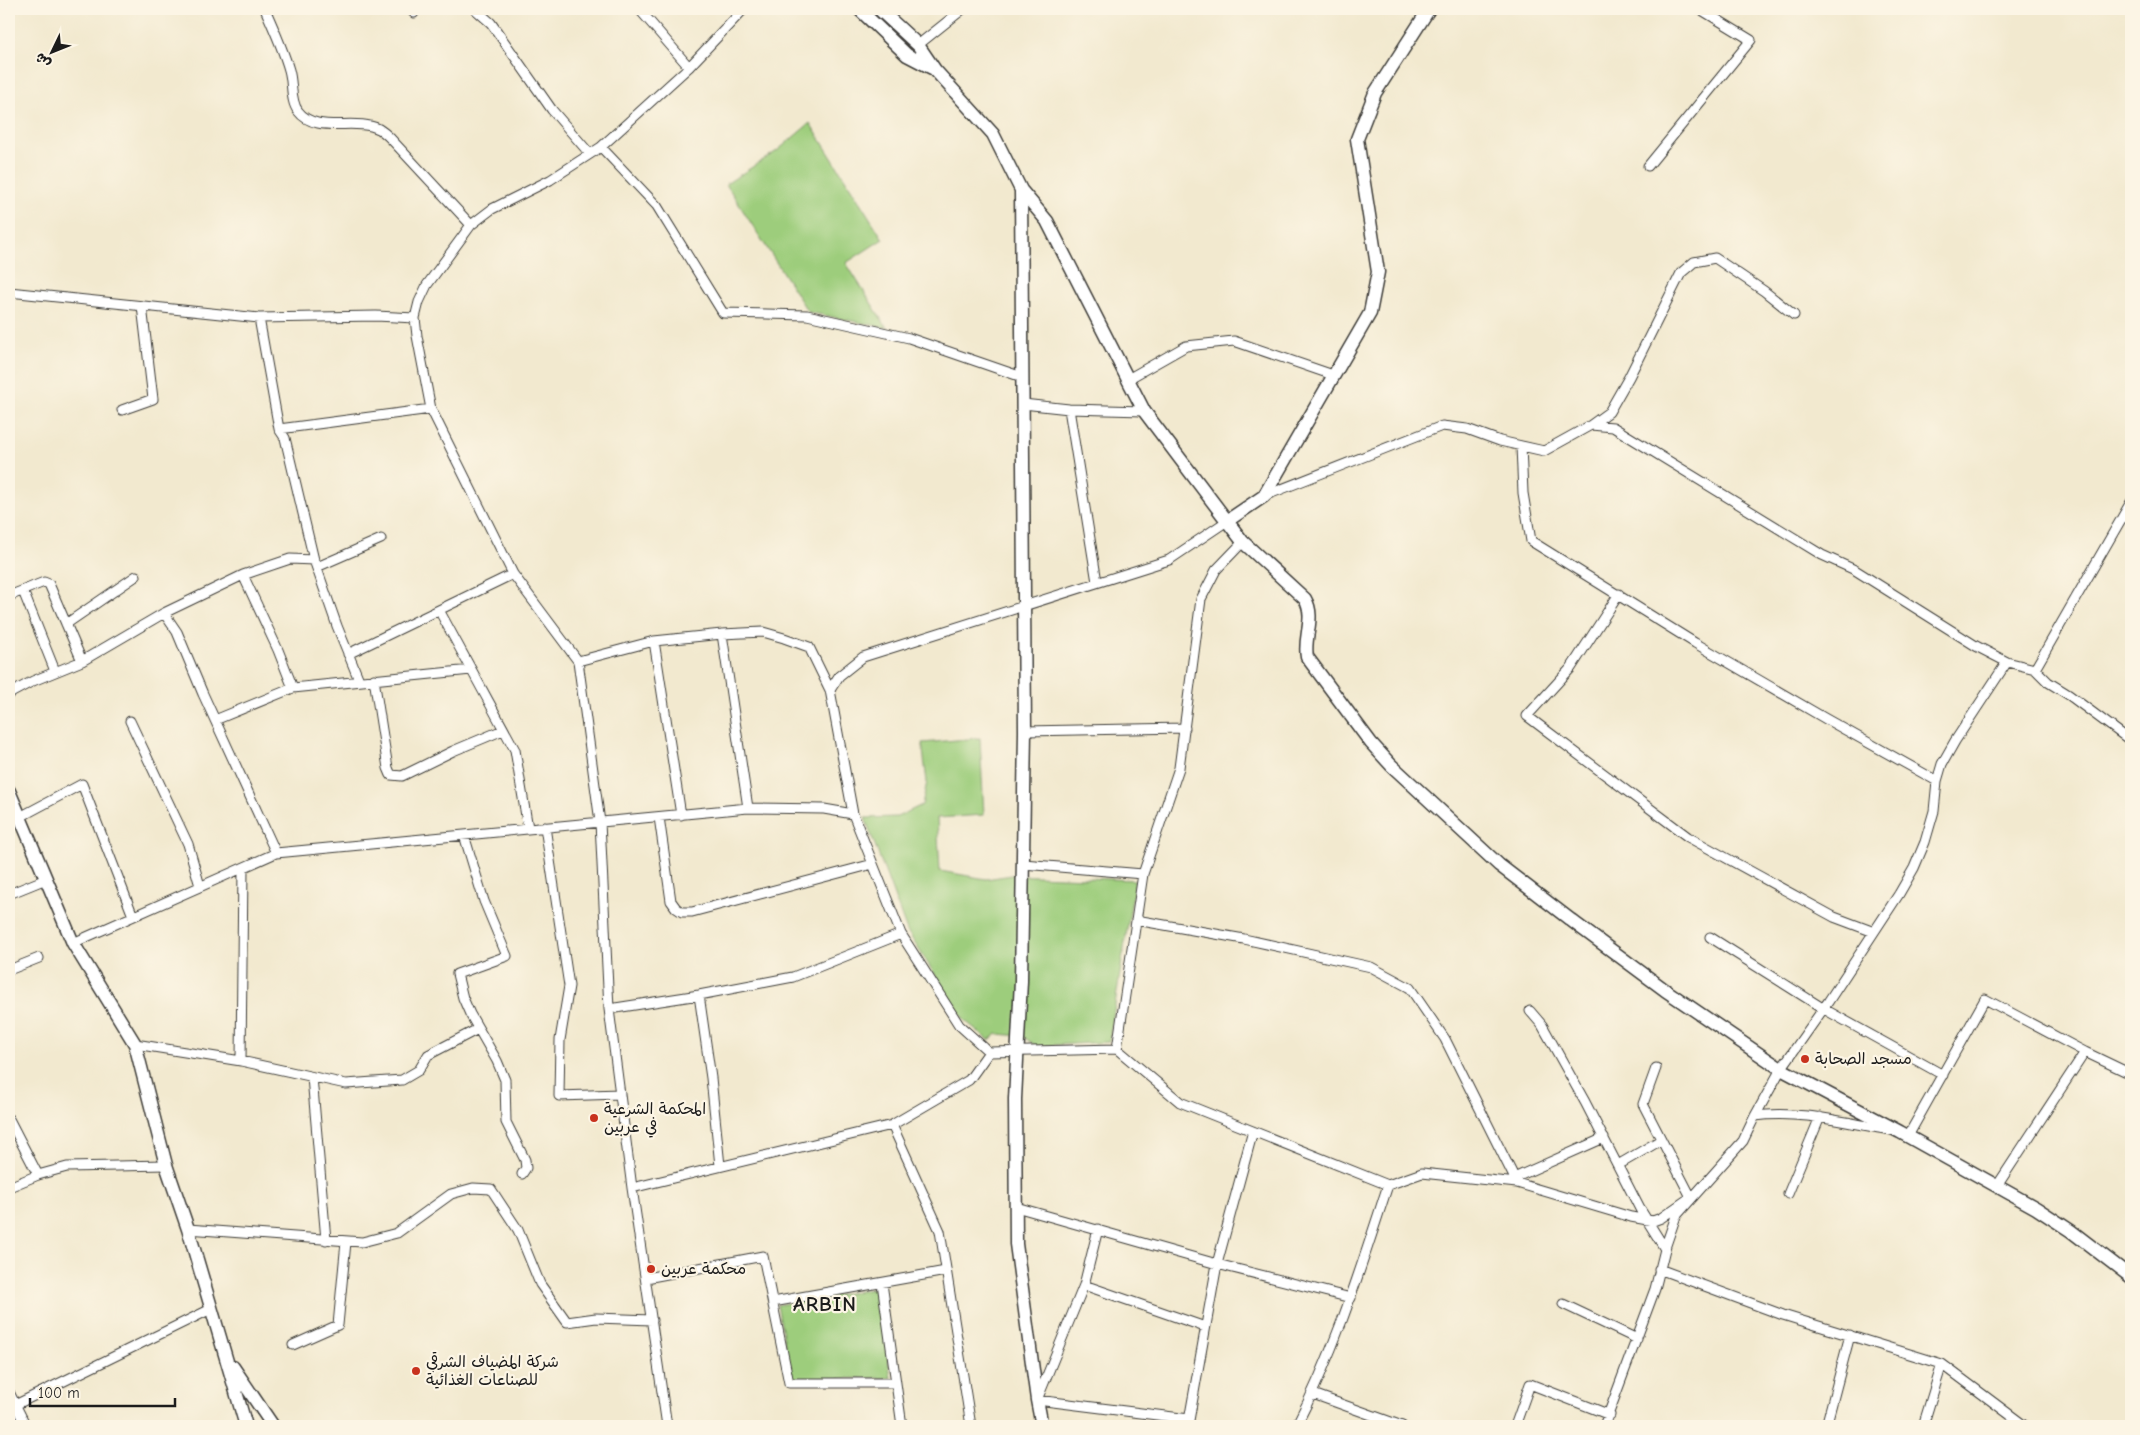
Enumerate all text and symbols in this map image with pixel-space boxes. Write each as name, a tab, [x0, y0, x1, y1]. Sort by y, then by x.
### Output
north arrow	[28, 28, 78, 78]
text: ش	[31, 49, 54, 72]
place label: مسجد الصحابة	[1815, 1050, 1912, 1068]
marker: مسجد الصحابة	[1799, 1053, 1811, 1065]
place label: المحكمة الشرعية في عربين	[604, 1100, 706, 1138]
marker: المحكمة الشرعية في عربين	[588, 1112, 600, 1124]
place label: محكمة عربين	[661, 1260, 746, 1278]
marker: محكمة عربين	[645, 1263, 657, 1275]
district label: ARBIN	[793, 1292, 857, 1316]
place label: شركة المضياف الشرقي للصناعات الغذائية	[426, 1351, 559, 1389]
marker: شركة المضياف الشرقي للصناعات الغذائية	[410, 1365, 422, 1377]
scale bar	[30, 1375, 175, 1407]
text: 100 m	[38, 1384, 80, 1402]

